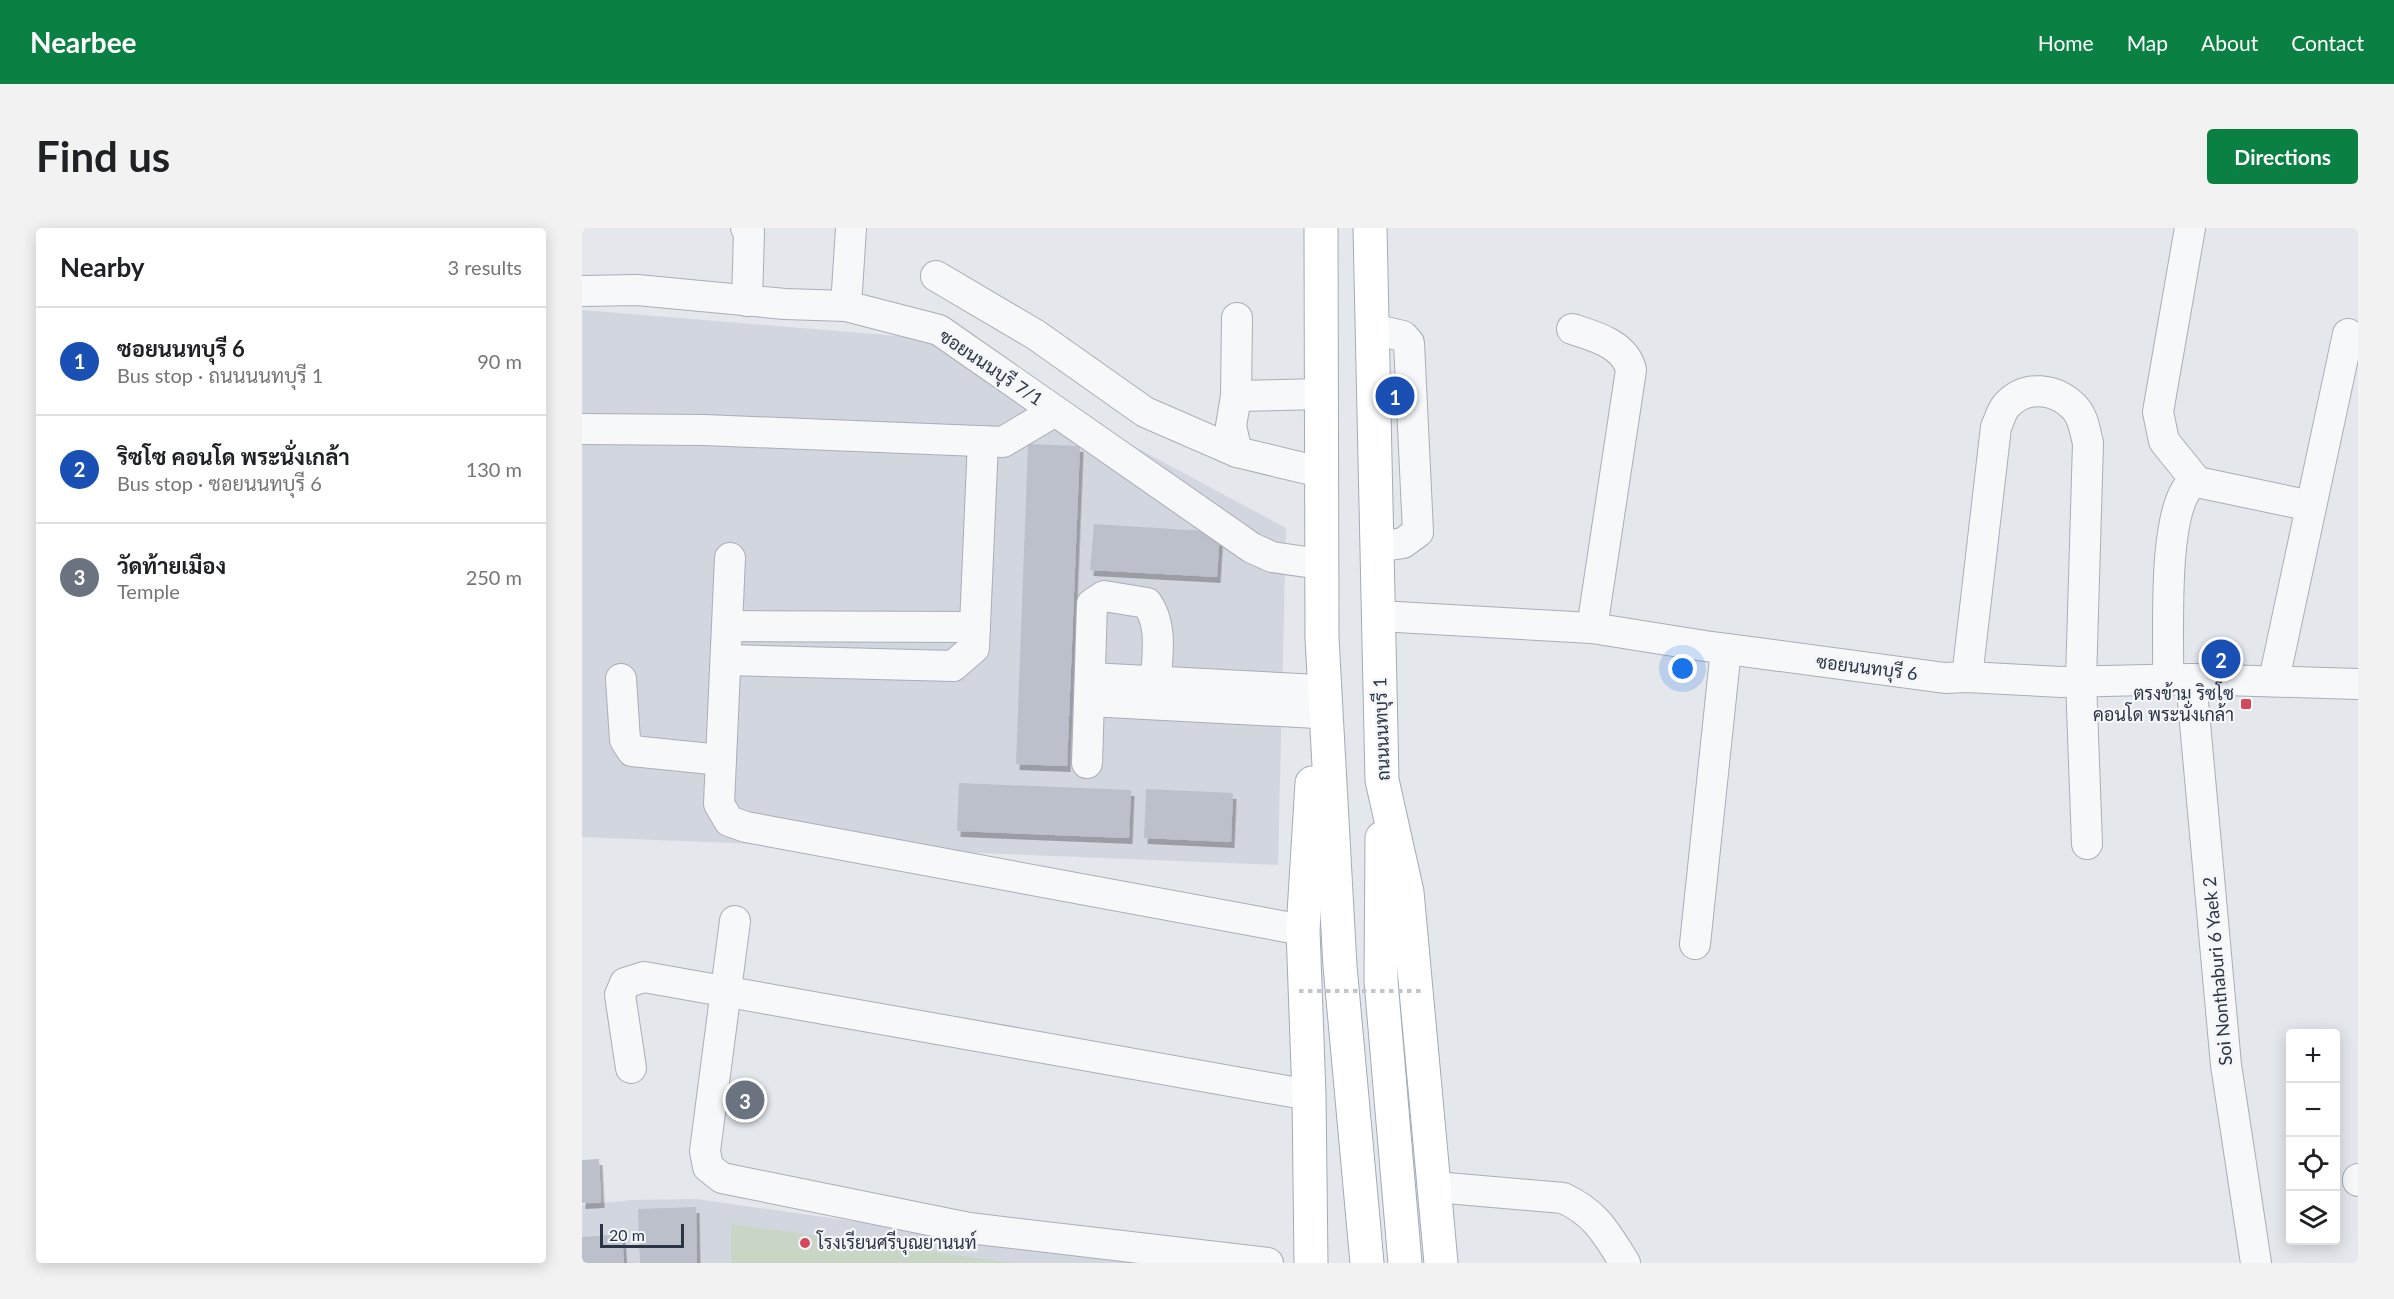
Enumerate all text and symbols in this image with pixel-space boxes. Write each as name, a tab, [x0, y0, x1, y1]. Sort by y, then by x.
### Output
text: Nearbee	[30, 25, 137, 59]
text: Home	[2038, 30, 2094, 55]
text: Map	[2127, 30, 2168, 55]
text: About	[2201, 30, 2258, 55]
text: Contact	[2291, 30, 2364, 55]
button: Directions	[2207, 129, 2358, 184]
text: Find us	[36, 131, 170, 181]
text: Nearby	[60, 251, 145, 283]
text: 3 results	[447, 255, 522, 279]
street label: ซอยนนนบุรี 7/1	[934, 324, 1048, 412]
text: ซอยนนทบุรี 6	[117, 335, 245, 362]
text: 1	[74, 349, 85, 373]
text: 90 m	[477, 349, 522, 373]
text: Bus stop · ถนนนนทบุรี 1	[117, 363, 323, 387]
pin: 1	[1376, 374, 1414, 418]
text: ริซโซ คอนโด พระนั่งเกล้า	[117, 443, 350, 470]
text: 2	[74, 457, 85, 481]
text: 130 m	[466, 457, 522, 481]
text: Bus stop · ซอยนนทบุรี 6	[117, 471, 322, 495]
text: วัดท้ายเมือง	[117, 552, 226, 579]
text: 3	[74, 565, 85, 589]
text: 250 m	[466, 565, 522, 589]
text: Temple	[117, 579, 180, 603]
pin: 2	[2202, 636, 2240, 682]
street label: ซอยนนทบุรี 6	[1815, 649, 1919, 686]
your location	[1668, 654, 1697, 683]
street label: ถนนนนทบุรี 1	[1367, 677, 1396, 781]
place label: ตรงข้าม ริซโซ คอนโด พระนั่งเกล้า	[2093, 681, 2234, 725]
marker: ตรงข้าม ริซโซ คอนโด พระนั่งเกล้า	[2239, 697, 2253, 711]
street label: Soi Nonthaburi 6 Yaek 2	[2198, 876, 2236, 1067]
map controls	[2286, 1029, 2340, 1245]
button: +	[2286, 1029, 2340, 1083]
pin: 3	[726, 1078, 764, 1122]
button: −	[2286, 1083, 2340, 1137]
button: locate	[2286, 1137, 2340, 1191]
button: layers	[2286, 1191, 2340, 1245]
scale bar	[600, 1221, 684, 1248]
text: 20 m	[609, 1225, 645, 1244]
place label: โรงเรียนศรีบุณยานนท์	[816, 1230, 977, 1255]
marker: โรงเรียนศรีบุณยานนท์	[798, 1236, 812, 1250]

